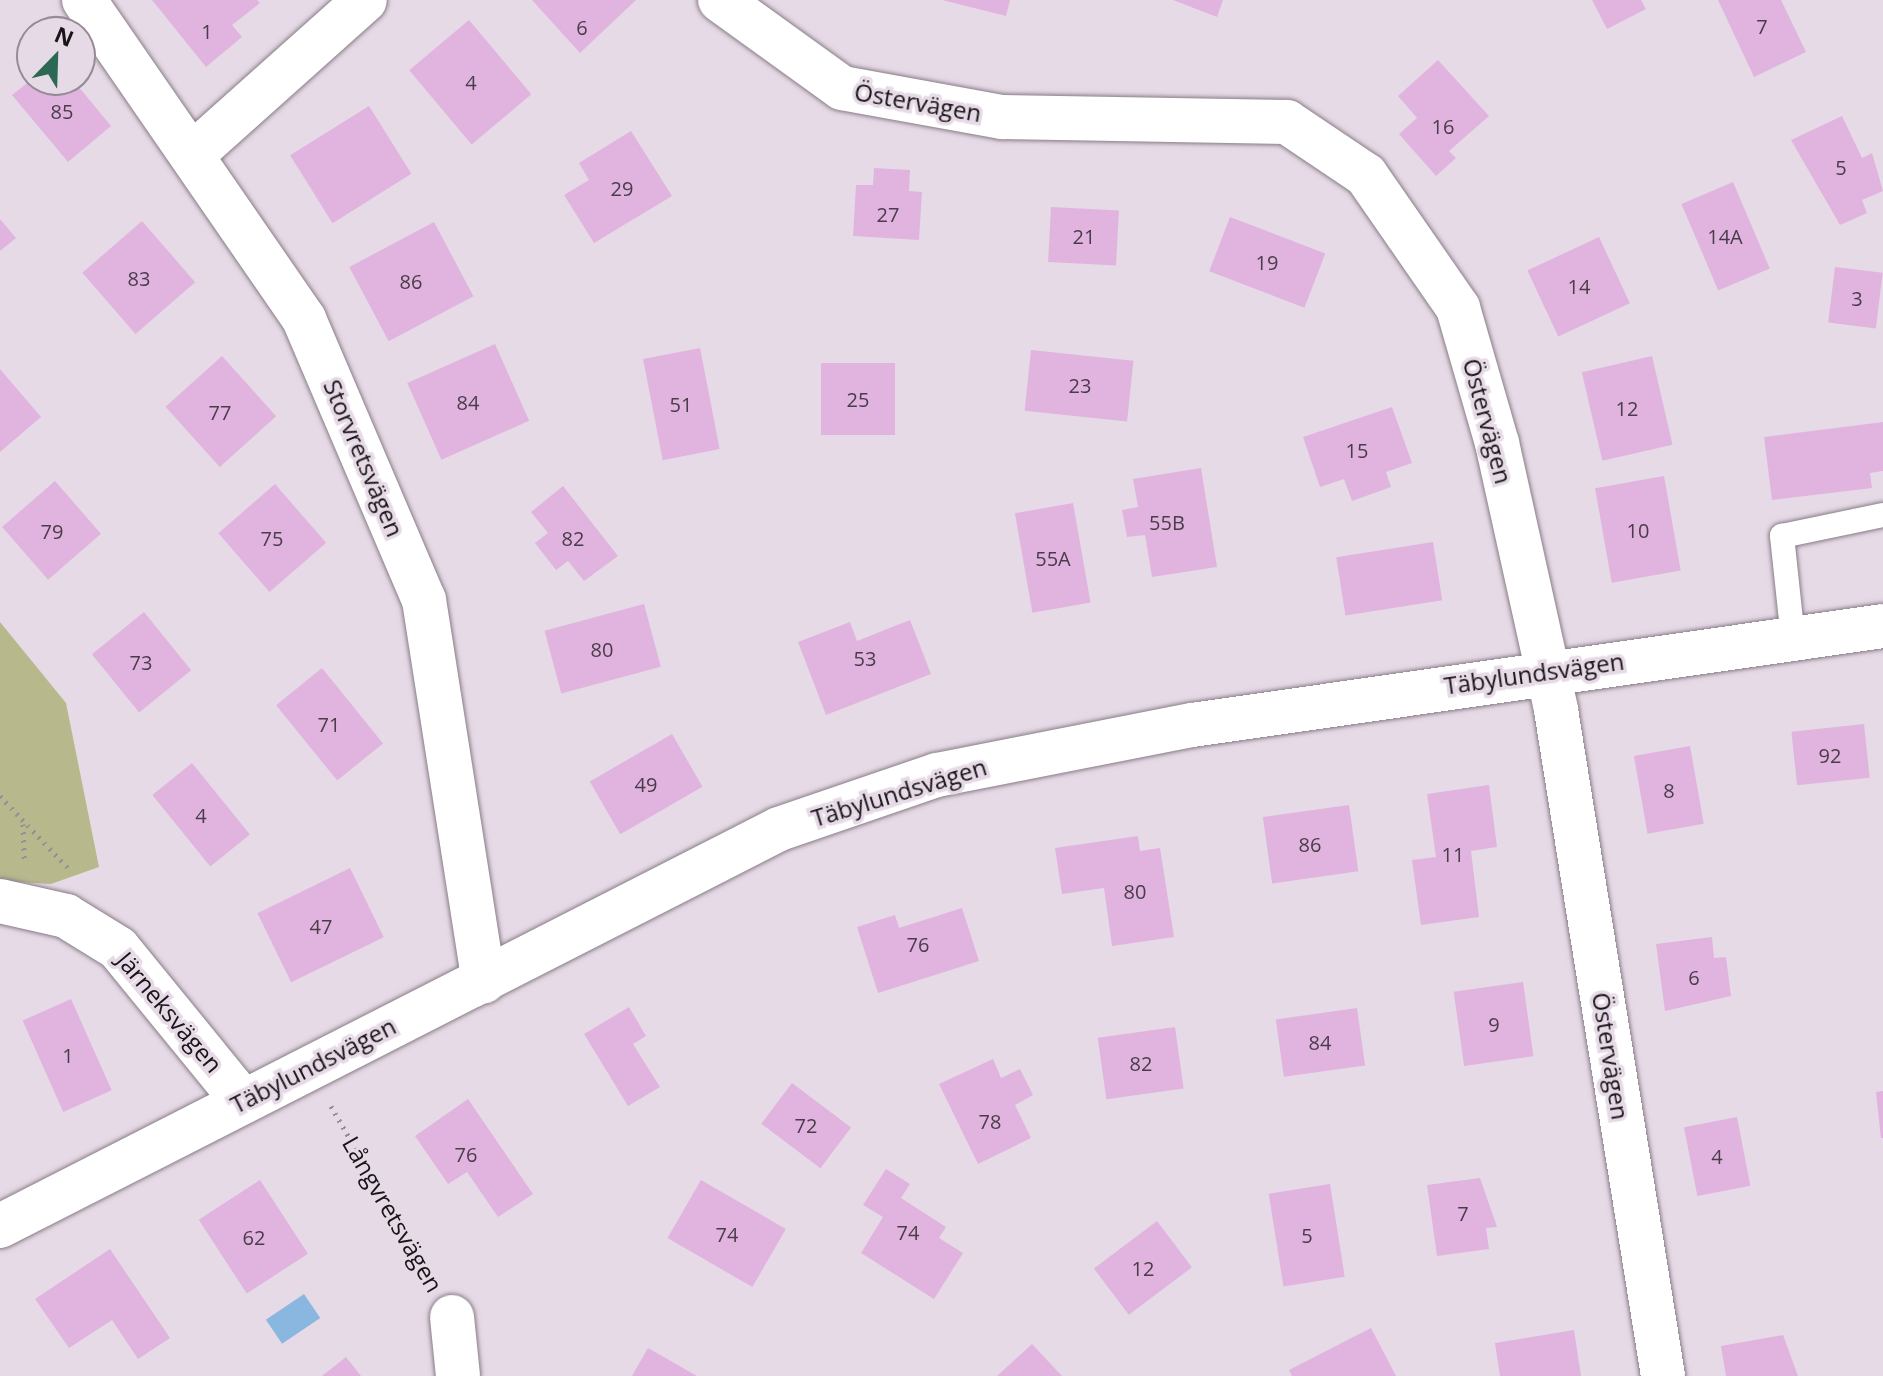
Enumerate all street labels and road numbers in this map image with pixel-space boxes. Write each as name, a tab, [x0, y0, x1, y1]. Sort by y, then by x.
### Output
street label: Östervägen	[852, 77, 984, 127]
street label: Östervägen	[1457, 355, 1519, 487]
street label: Storvretsvägen	[318, 375, 410, 541]
street label: Täbylundsvägen	[1442, 646, 1626, 700]
street label: Täbylundsvägen	[808, 752, 990, 832]
street label: Järneksvägen	[111, 946, 229, 1078]
street label: Östervägen	[1587, 990, 1635, 1122]
street label: Täbylundsvägen	[226, 1011, 400, 1119]
street label: Långvretsvägen	[337, 1131, 449, 1297]

